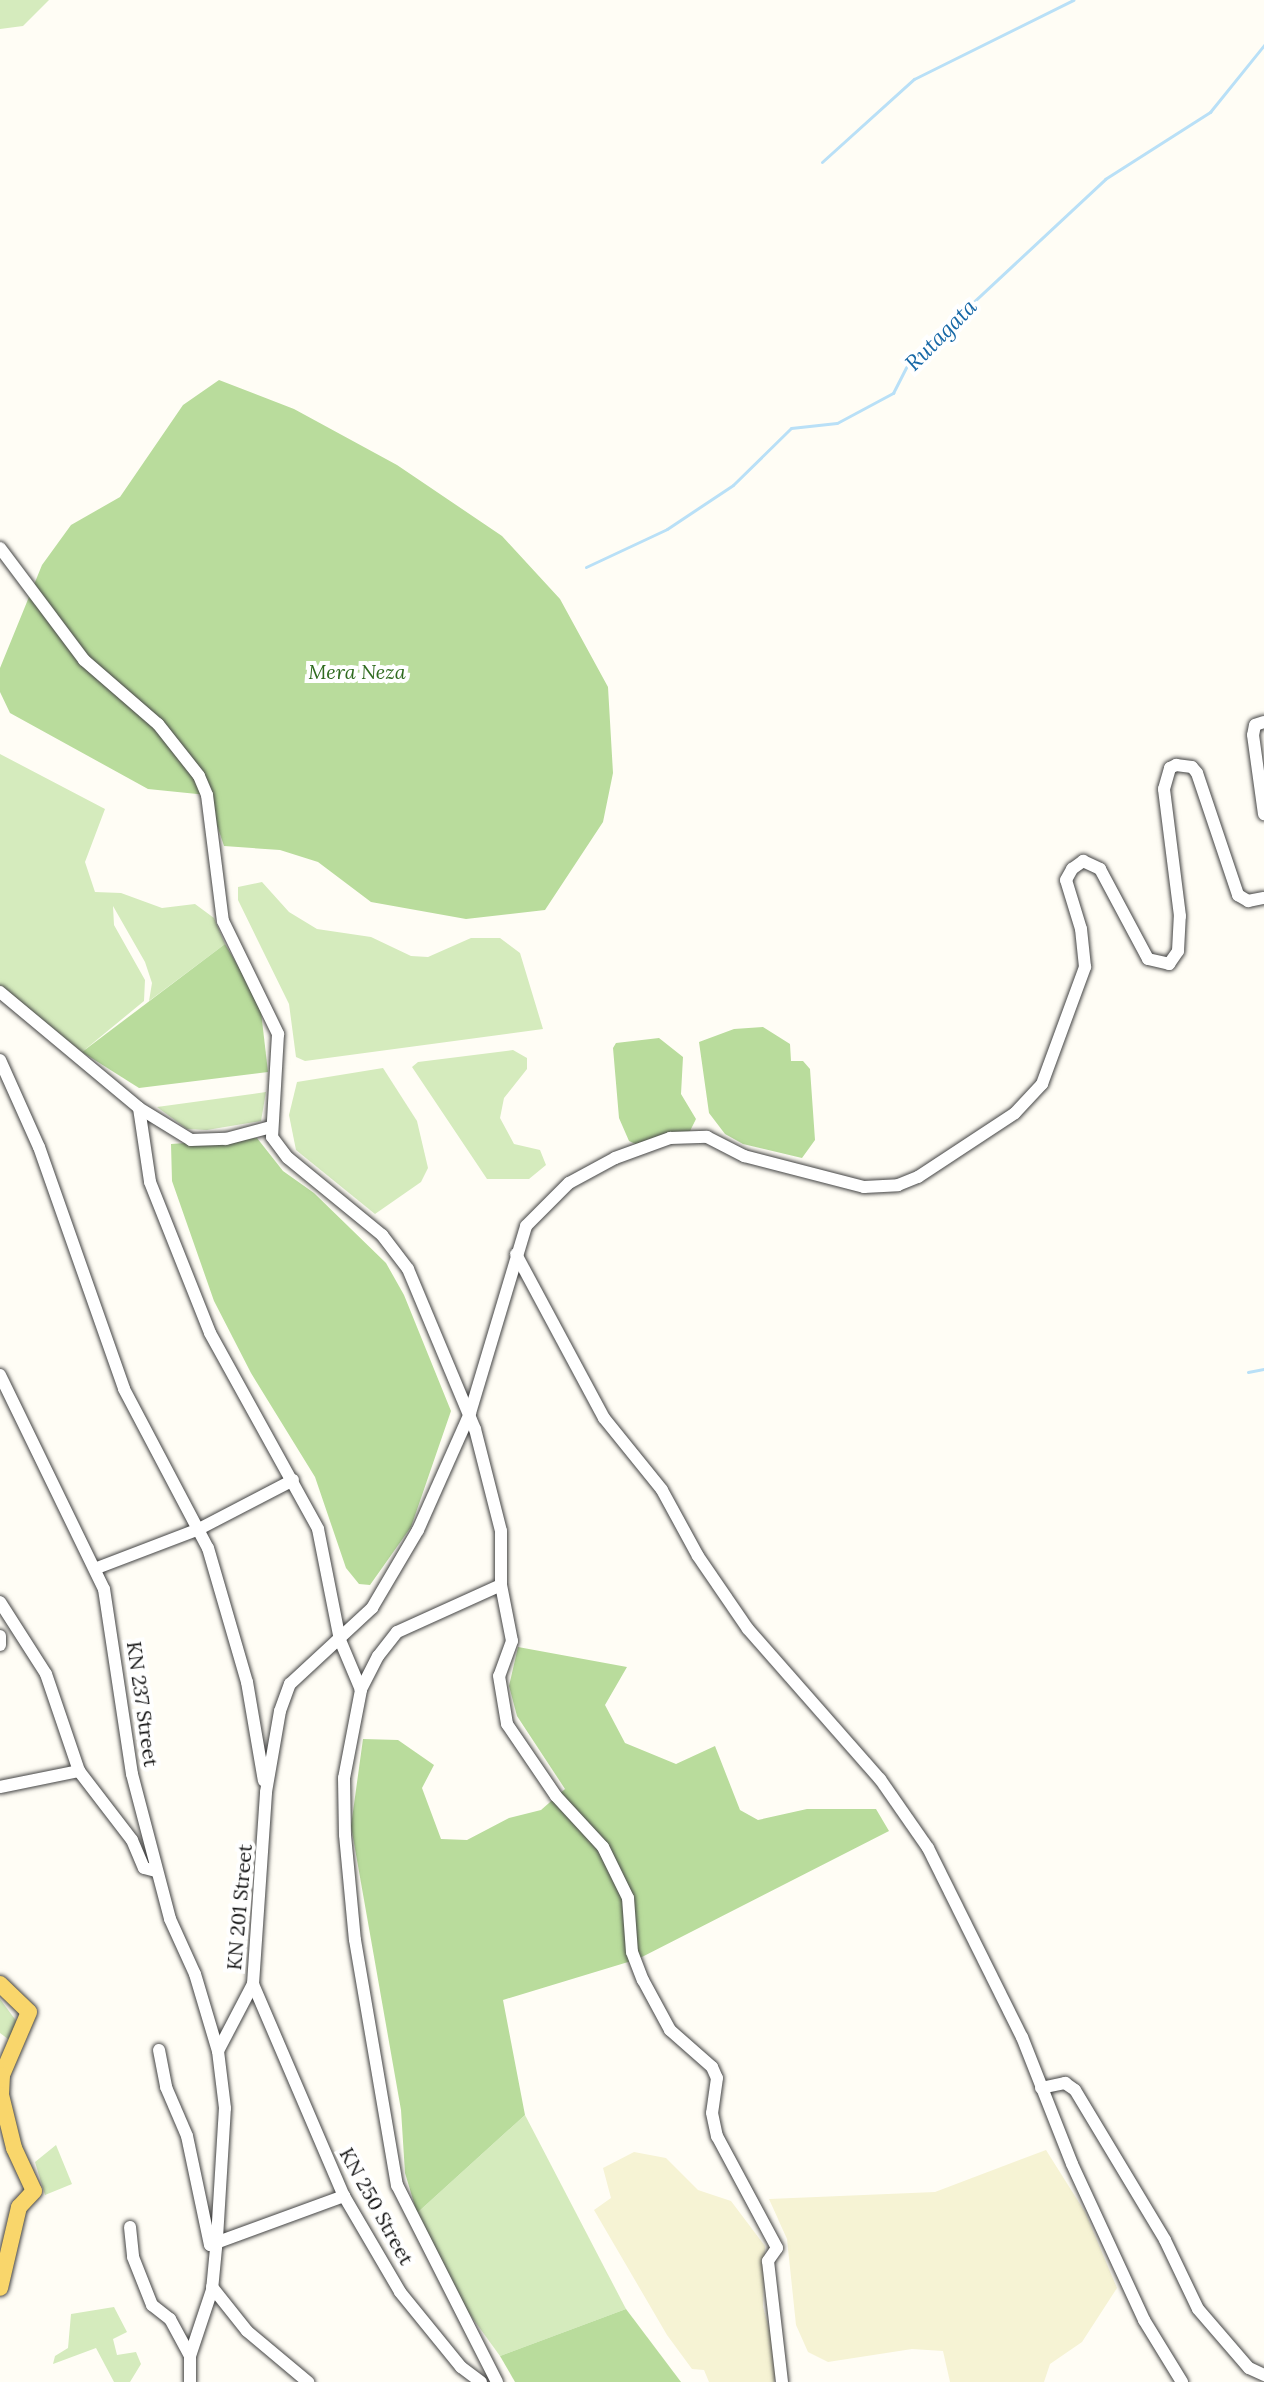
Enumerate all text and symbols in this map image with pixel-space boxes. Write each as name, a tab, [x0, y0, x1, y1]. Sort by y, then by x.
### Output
water label: Rutagata	[900, 294, 982, 376]
park label: Mera Neza	[308, 659, 406, 683]
street label: KN 237 Street	[122, 1640, 164, 1768]
street label: KN 201 Street	[222, 1843, 256, 1971]
street label: KN 250 Street	[335, 2143, 419, 2269]

